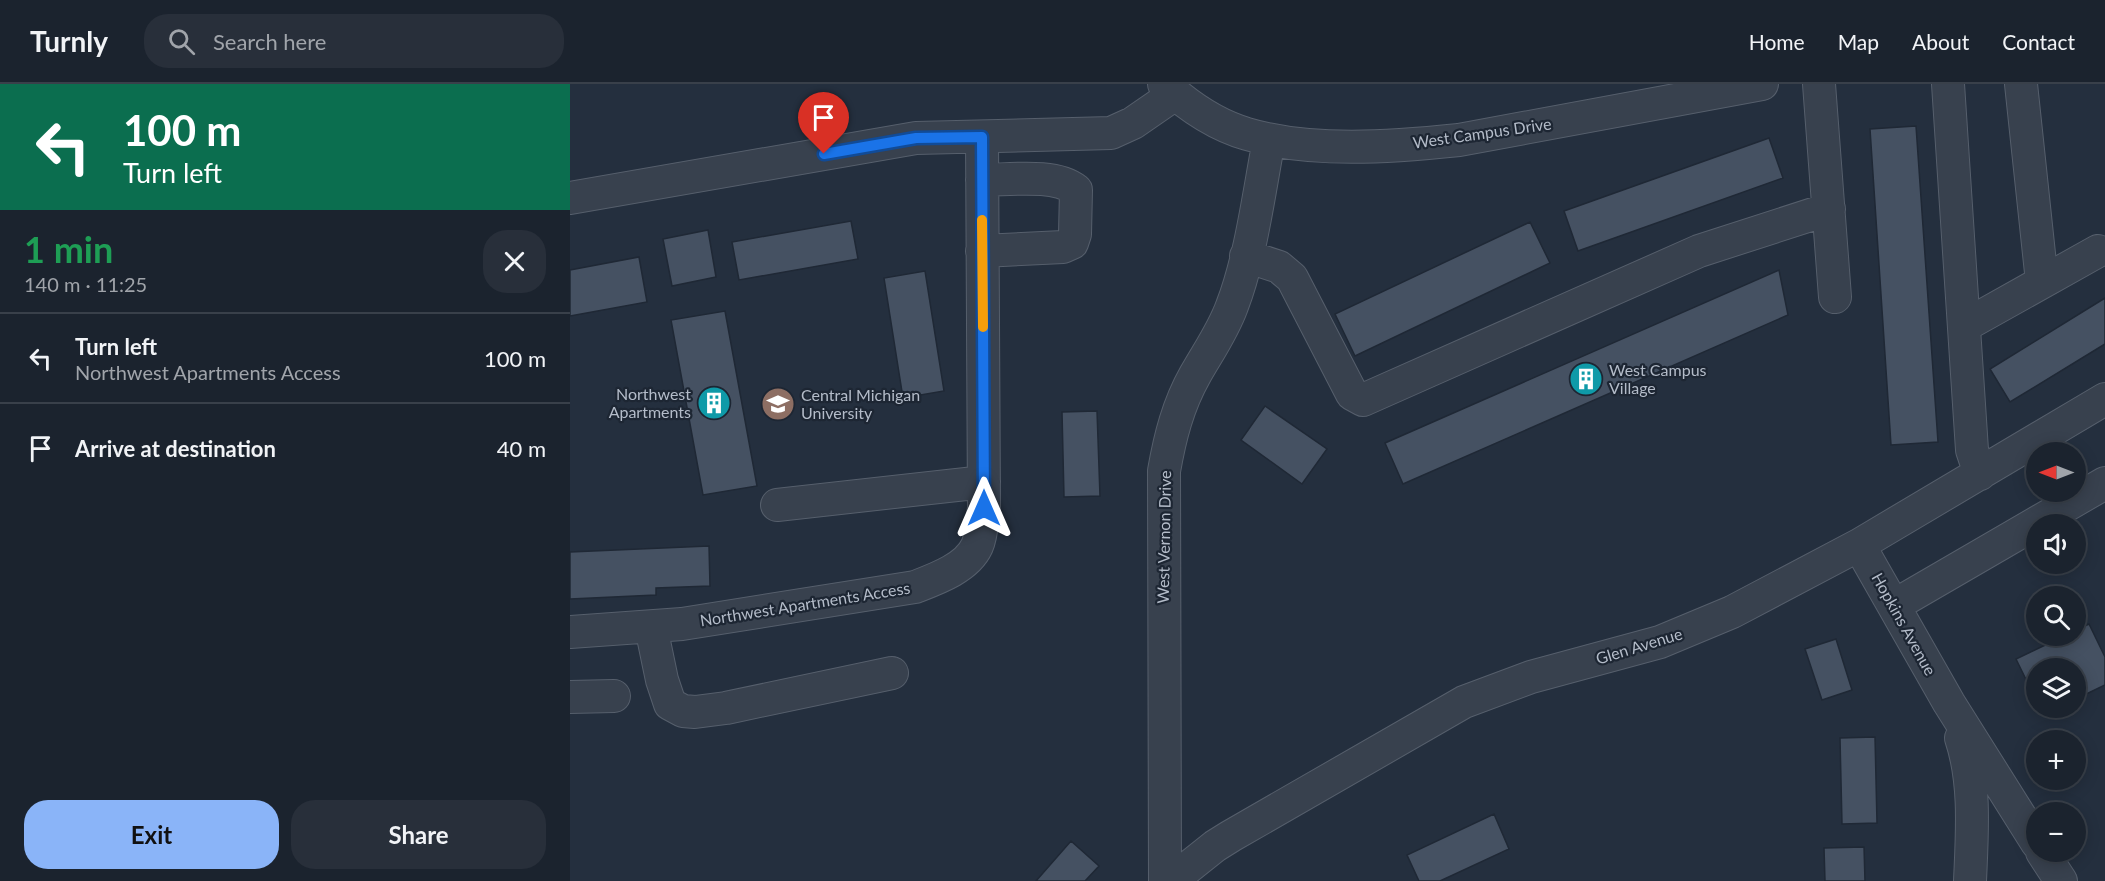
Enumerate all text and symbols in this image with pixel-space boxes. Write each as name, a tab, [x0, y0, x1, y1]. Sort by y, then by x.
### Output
search box	[144, 14, 564, 68]
text: Turnly	[30, 24, 108, 58]
icon: search	[165, 25, 198, 58]
text: Search here	[213, 28, 326, 55]
text: Home	[1749, 29, 1805, 54]
text: Map	[1838, 29, 1879, 54]
text: About	[1912, 29, 1969, 54]
text: Contact	[2002, 29, 2075, 54]
pin	[798, 92, 849, 154]
icon: arrive	[807, 101, 840, 134]
text: 100 m	[123, 105, 241, 155]
icon: left	[24, 108, 102, 186]
street label: West Campus Drive	[1411, 113, 1552, 152]
text: Turn left	[123, 156, 222, 189]
text: 1 min	[24, 227, 113, 271]
button: close	[483, 230, 546, 293]
text: 140 m · 11:25	[24, 272, 147, 296]
text: Turn left	[75, 333, 157, 360]
icon: left	[24, 342, 57, 375]
text: 100 m	[484, 345, 546, 372]
text: Northwest Apartments Access	[75, 360, 341, 384]
place label: West Campus Village	[1609, 360, 1707, 397]
building icon: West Campus Village	[1568, 361, 1604, 397]
place label: Northwest Apartments	[609, 384, 691, 421]
building icon: Northwest Apartments	[696, 385, 732, 421]
place label: Central Michigan University	[801, 385, 920, 422]
school or university icon: Central Michigan University	[760, 386, 796, 422]
icon: arrive	[24, 432, 57, 465]
text: Arrive at destination	[75, 435, 276, 462]
text: 40 m	[497, 435, 546, 462]
north arrow	[2026, 442, 2086, 502]
map controls	[2026, 442, 2086, 862]
street label: West Vernon Drive	[1153, 470, 1174, 604]
position arrow	[952, 476, 1016, 540]
button: sound	[2026, 514, 2086, 574]
street label: Hopkins Avenue	[1868, 569, 1940, 678]
street label: Northwest Apartments Access	[699, 577, 911, 630]
button: search	[2026, 586, 2086, 646]
street label: Glen Avenue	[1593, 623, 1684, 668]
button: layers	[2026, 658, 2086, 718]
button: +	[2026, 730, 2086, 790]
button: Exit	[24, 800, 279, 869]
button: Share	[291, 800, 546, 869]
button: −	[2026, 802, 2086, 862]

